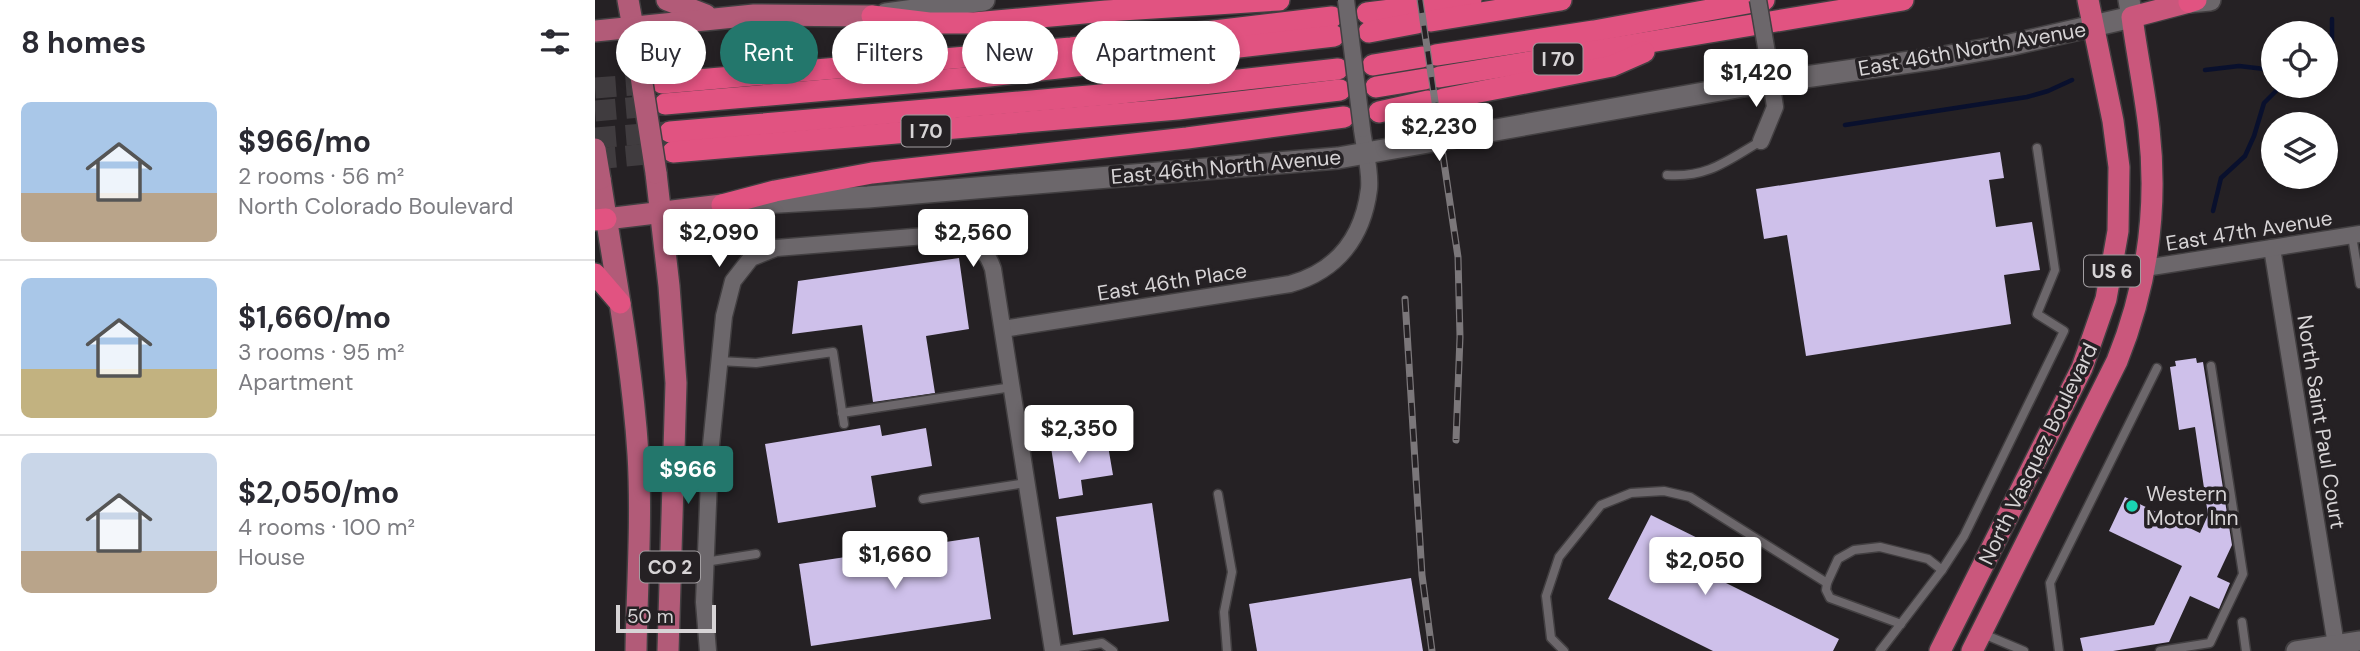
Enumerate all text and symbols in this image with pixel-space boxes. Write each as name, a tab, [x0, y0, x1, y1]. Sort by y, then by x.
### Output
street label: East 46th North Avenue	[1856, 15, 2088, 83]
chip: Buy	[616, 21, 706, 84]
chip: Rent	[720, 21, 818, 84]
chip: Filters	[832, 21, 948, 84]
chip: New	[962, 21, 1058, 84]
chip: Apartment	[1072, 21, 1240, 84]
map controls	[2261, 21, 2338, 189]
button: locate	[2261, 21, 2338, 98]
text: 8 homes	[21, 23, 146, 62]
icon: filters	[536, 23, 574, 61]
road number: I 70	[1534, 44, 1583, 74]
pin: $1,420	[1699, 50, 1813, 109]
text: $1,420	[1720, 57, 1792, 87]
pin: $2,230	[1382, 104, 1496, 163]
text: $2,230	[1401, 111, 1477, 141]
button: layers	[2261, 112, 2338, 189]
road number: I 70	[901, 116, 951, 146]
text: $966/mo	[238, 122, 371, 161]
icon: home	[77, 130, 161, 214]
street label: East 46th North Avenue	[1110, 143, 1342, 191]
text: 2 rooms · 56 m²	[238, 161, 404, 191]
text: North Colorado Boulevard	[238, 191, 513, 221]
street label: East 47th Avenue	[2164, 204, 2334, 258]
pin: $2,090	[662, 210, 776, 269]
pin: $2,560	[916, 210, 1030, 269]
text: $2,090	[679, 217, 759, 247]
text: $2,560	[934, 217, 1012, 247]
street label: East 46th Place	[1095, 256, 1249, 308]
road number: US 6	[2084, 256, 2140, 286]
text: $1,660/mo	[238, 298, 391, 337]
icon: home	[77, 306, 161, 390]
street label: North Saint Paul Court	[2290, 313, 2352, 531]
text: 3 rooms · 95 m²	[238, 337, 405, 367]
street label: North Vasquez Boulevard	[1972, 338, 2104, 570]
text: Apartment	[238, 367, 353, 397]
pin: $2,350	[1022, 406, 1136, 465]
text: $2,350	[1040, 413, 1118, 443]
pin: $966	[647, 447, 729, 506]
text: $966	[659, 454, 717, 484]
text: $2,050/mo	[238, 473, 399, 512]
place label: Western Motor Inn	[2146, 480, 2238, 532]
icon: home	[77, 481, 161, 565]
marker: Western Motor Inn	[2124, 498, 2140, 514]
text: 4 rooms · 100 m²	[238, 512, 415, 542]
pin: $1,660	[838, 532, 952, 591]
pin: $2,050	[1648, 538, 1762, 597]
text: $1,660	[858, 539, 932, 569]
text: House	[238, 542, 305, 572]
text: $2,050	[1665, 545, 1745, 575]
road number: CO 2	[640, 552, 700, 582]
scale bar	[616, 602, 716, 634]
text: 50 m	[627, 604, 674, 629]

